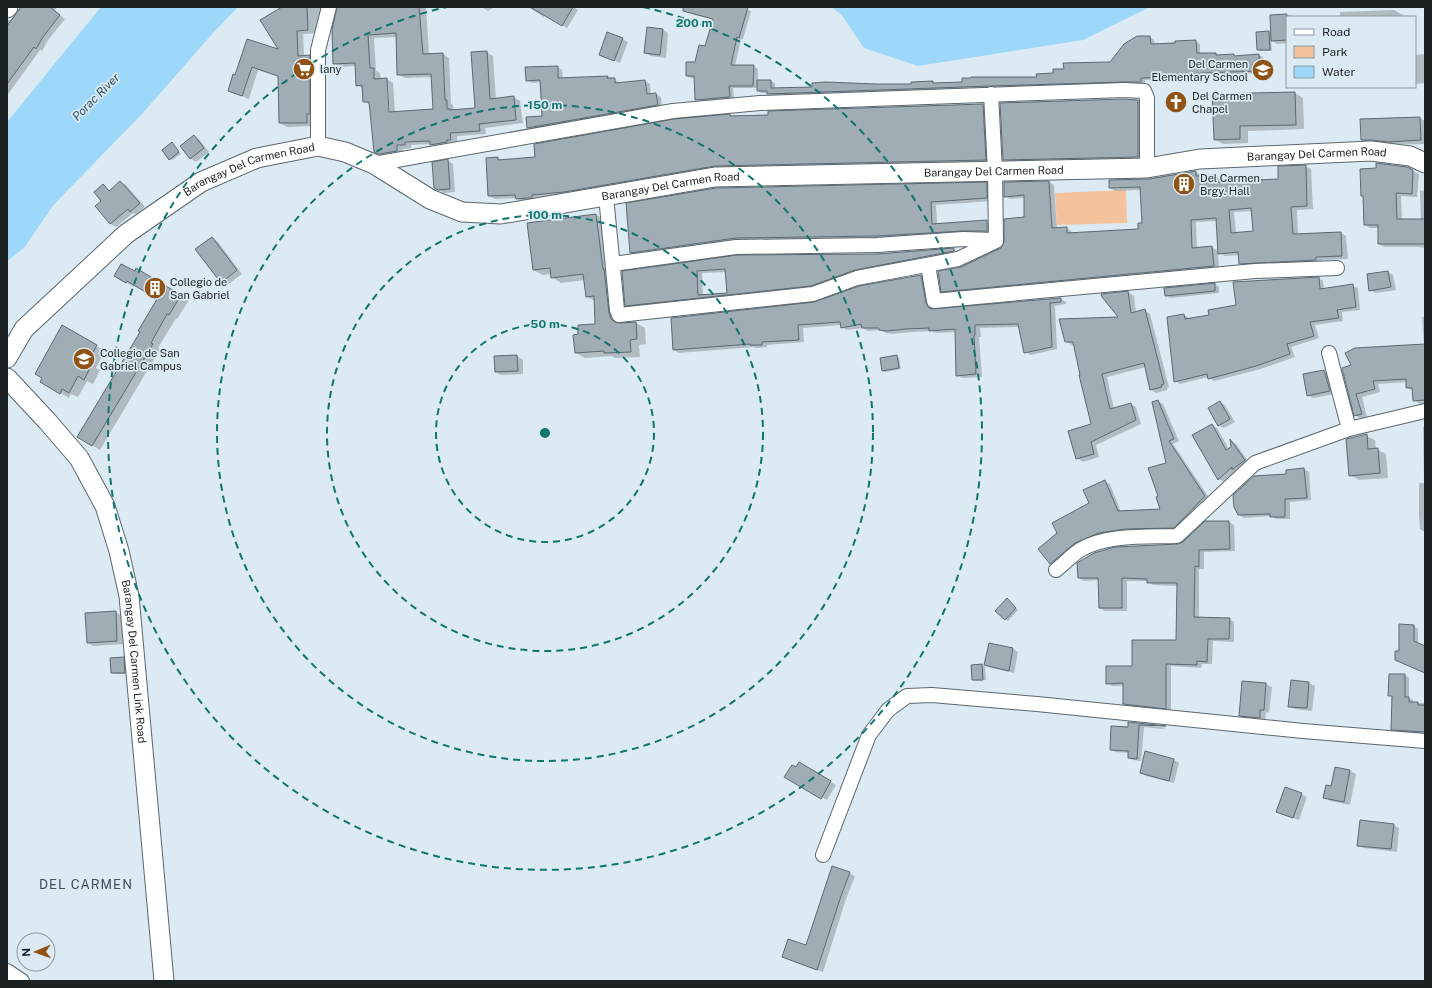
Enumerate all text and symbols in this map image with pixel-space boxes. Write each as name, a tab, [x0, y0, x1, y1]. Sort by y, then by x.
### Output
text: 200 m	[676, 16, 712, 30]
legend	[1286, 16, 1416, 88]
text: Road	[1322, 25, 1350, 39]
text: Park	[1322, 45, 1348, 59]
supermarket icon: lany	[291, 56, 317, 82]
school or university icon: Del Carmen Elementary School	[1250, 57, 1276, 83]
place label: Del Carmen Elementary School	[1151, 58, 1248, 83]
place label: lany	[320, 63, 342, 75]
text: Water	[1322, 65, 1356, 79]
water label: Porac River	[69, 70, 123, 124]
church icon: Del Carmen Chapel	[1163, 89, 1189, 115]
place label: Del Carmen Chapel	[1192, 90, 1252, 115]
text: 150 m	[528, 98, 562, 112]
street label: Barangay Del Carmen Road	[181, 141, 316, 198]
street label: Barangay Del Carmen Road	[1247, 145, 1387, 163]
street label: Barangay Del Carmen Road	[924, 164, 1064, 179]
street label: Barangay Del Carmen Road	[601, 170, 740, 203]
building icon: Del Carmen Brgy. Hall	[1171, 171, 1197, 197]
place label: Del Carmen Brgy. Hall	[1200, 172, 1260, 197]
text: 100 m	[528, 208, 562, 222]
building icon: Collegio de San Gabriel	[142, 275, 168, 301]
place label: Collegio de San Gabriel	[170, 276, 230, 301]
text: 50 m	[530, 317, 560, 331]
school or university icon: Collegio de San Gabriel Campus	[71, 346, 97, 372]
place label: Collegio de San Gabriel Campus	[100, 347, 182, 372]
centre of rings	[538, 426, 552, 440]
street label: Barangay Del Carmen Link Road	[120, 578, 148, 744]
district label: DEL CARMEN	[39, 877, 133, 892]
north arrow	[16, 932, 56, 972]
text: N	[20, 948, 32, 957]

